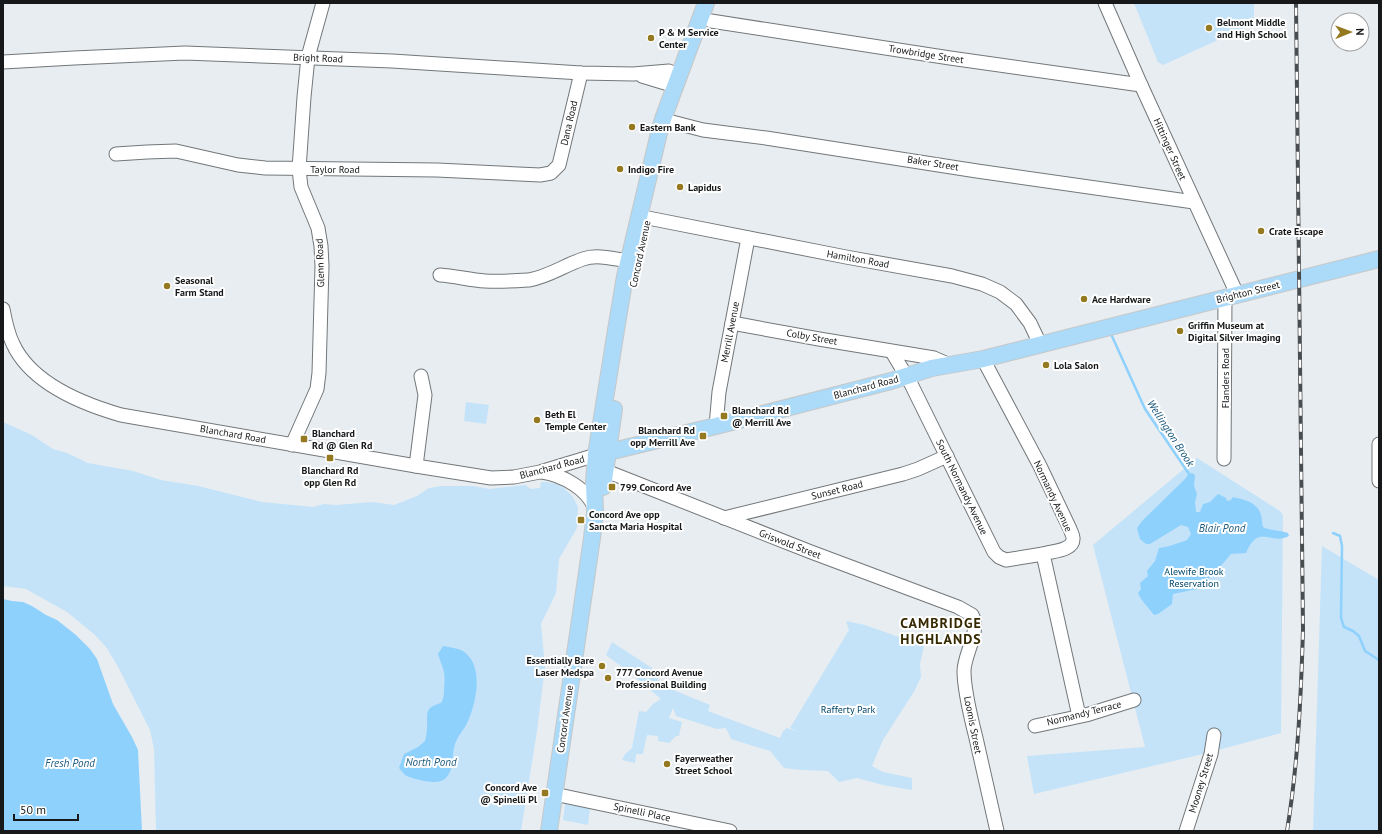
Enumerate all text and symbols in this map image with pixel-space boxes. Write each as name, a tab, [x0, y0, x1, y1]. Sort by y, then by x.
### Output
north arrow	[1330, 12, 1370, 52]
place label: Belmont Middle and High School	[1217, 16, 1287, 41]
marker: Belmont Middle and High School	[1204, 23, 1214, 33]
place label: P & M Service Center	[659, 26, 719, 51]
text: N	[1353, 28, 1367, 36]
marker: P & M Service Center	[646, 33, 656, 43]
street label: Trowbridge Street	[887, 42, 965, 66]
street label: Bright Road	[293, 51, 343, 65]
street label: Dana Road	[558, 99, 580, 147]
street label: Hittinger Street	[1151, 116, 1190, 183]
place label: Eastern Bank	[640, 121, 696, 134]
marker: Eastern Bank	[627, 122, 637, 132]
street label: Baker Street	[906, 152, 960, 174]
street label: Taylor Road	[310, 163, 360, 176]
place label: Indigo Fire	[628, 163, 674, 176]
marker: Indigo Fire	[615, 164, 625, 174]
place label: Lapidus	[688, 181, 721, 194]
marker: Lapidus	[675, 182, 685, 192]
street label: Concord Avenue	[627, 219, 653, 289]
place label: Crate Escape	[1269, 225, 1323, 238]
marker: Crate Escape	[1256, 226, 1266, 236]
street label: Glenn Road	[313, 238, 327, 288]
street label: Hamilton Road	[826, 247, 890, 271]
place label: Seasonal Farm Stand	[175, 274, 224, 299]
street label: Brighton Street	[1215, 278, 1282, 306]
marker: Seasonal Farm Stand	[162, 281, 172, 291]
place label: Ace Hardware	[1092, 293, 1151, 306]
marker: Ace Hardware	[1079, 294, 1089, 304]
street label: Merrill Avenue	[718, 300, 742, 364]
place label: Griffin Museum at Digital Silver Imaging	[1188, 319, 1281, 344]
street label: Colby Street	[786, 326, 839, 348]
marker: Griffin Museum at Digital Silver Imaging	[1175, 326, 1185, 336]
street label: Flanders Road	[1219, 348, 1232, 408]
place label: Lola Salon	[1054, 359, 1099, 372]
marker: Lola Salon	[1041, 360, 1051, 370]
street label: Blanchard Road	[832, 372, 900, 402]
water label: Wellington Brook	[1144, 397, 1198, 470]
place label: Blanchard Rd @ Merrill Ave	[732, 404, 791, 429]
place label: Beth El Temple Center	[545, 408, 607, 433]
marker: Blanchard Rd @ Merrill Ave	[719, 411, 729, 421]
marker: Beth El Temple Center	[532, 415, 542, 425]
street label: Blanchard Road	[199, 422, 267, 446]
place label: Blanchard Rd opp Merrill Ave	[630, 424, 695, 449]
place label: Blanchard Rd @ Glen Rd	[312, 427, 372, 452]
marker: Blanchard Rd opp Merrill Ave	[698, 431, 708, 441]
marker: Blanchard Rd @ Glen Rd	[299, 434, 309, 444]
street label: South Normandy Avenue	[933, 437, 991, 537]
street label: Blanchard Road	[518, 452, 586, 482]
marker: Blanchard Rd opp Glen Rd	[325, 453, 335, 463]
street label: Normandy Avenue	[1031, 458, 1075, 534]
place label: Blanchard Rd opp Glen Rd	[302, 464, 358, 489]
street label: Sunset Road	[810, 477, 864, 503]
place label: 799 Concord Ave	[620, 481, 691, 494]
marker: 799 Concord Ave	[607, 482, 617, 492]
place label: Concord Ave opp Sancta Maria Hospital	[589, 508, 682, 533]
marker: Concord Ave opp Sancta Maria Hospital	[576, 515, 586, 525]
water label: Blair Pond	[1199, 521, 1246, 535]
street label: Griswold Street	[757, 526, 823, 562]
park label: Alewife Brook Reservation	[1164, 565, 1224, 590]
district label: CAMBRIDGE HIGHLANDS	[900, 614, 982, 648]
place label: Essentially Bare Laser Medspa	[526, 654, 594, 679]
marker: Essentially Bare Laser Medspa	[597, 661, 607, 671]
place label: 777 Concord Avenue Professional Building	[616, 666, 707, 691]
marker: 777 Concord Avenue Professional Building	[603, 673, 613, 683]
street label: Concord Avenue	[554, 684, 576, 754]
street label: Loomis Street	[961, 695, 985, 756]
street label: Normandy Terrace	[1045, 697, 1123, 729]
park label: Rafferty Park	[821, 703, 876, 716]
street label: Mooney Street	[1186, 751, 1216, 814]
place label: Fayerweather Street School	[675, 752, 734, 777]
water label: North Pond	[406, 755, 457, 769]
water label: Fresh Pond	[45, 756, 95, 770]
marker: Fayerweather Street School	[662, 759, 672, 769]
place label: Concord Ave @ Spinelli Pl	[480, 781, 537, 806]
marker: Concord Ave @ Spinelli Pl	[540, 788, 550, 798]
scale bar	[14, 796, 78, 822]
street label: Spinelli Place	[612, 800, 672, 824]
text: 50 m	[20, 802, 46, 817]

